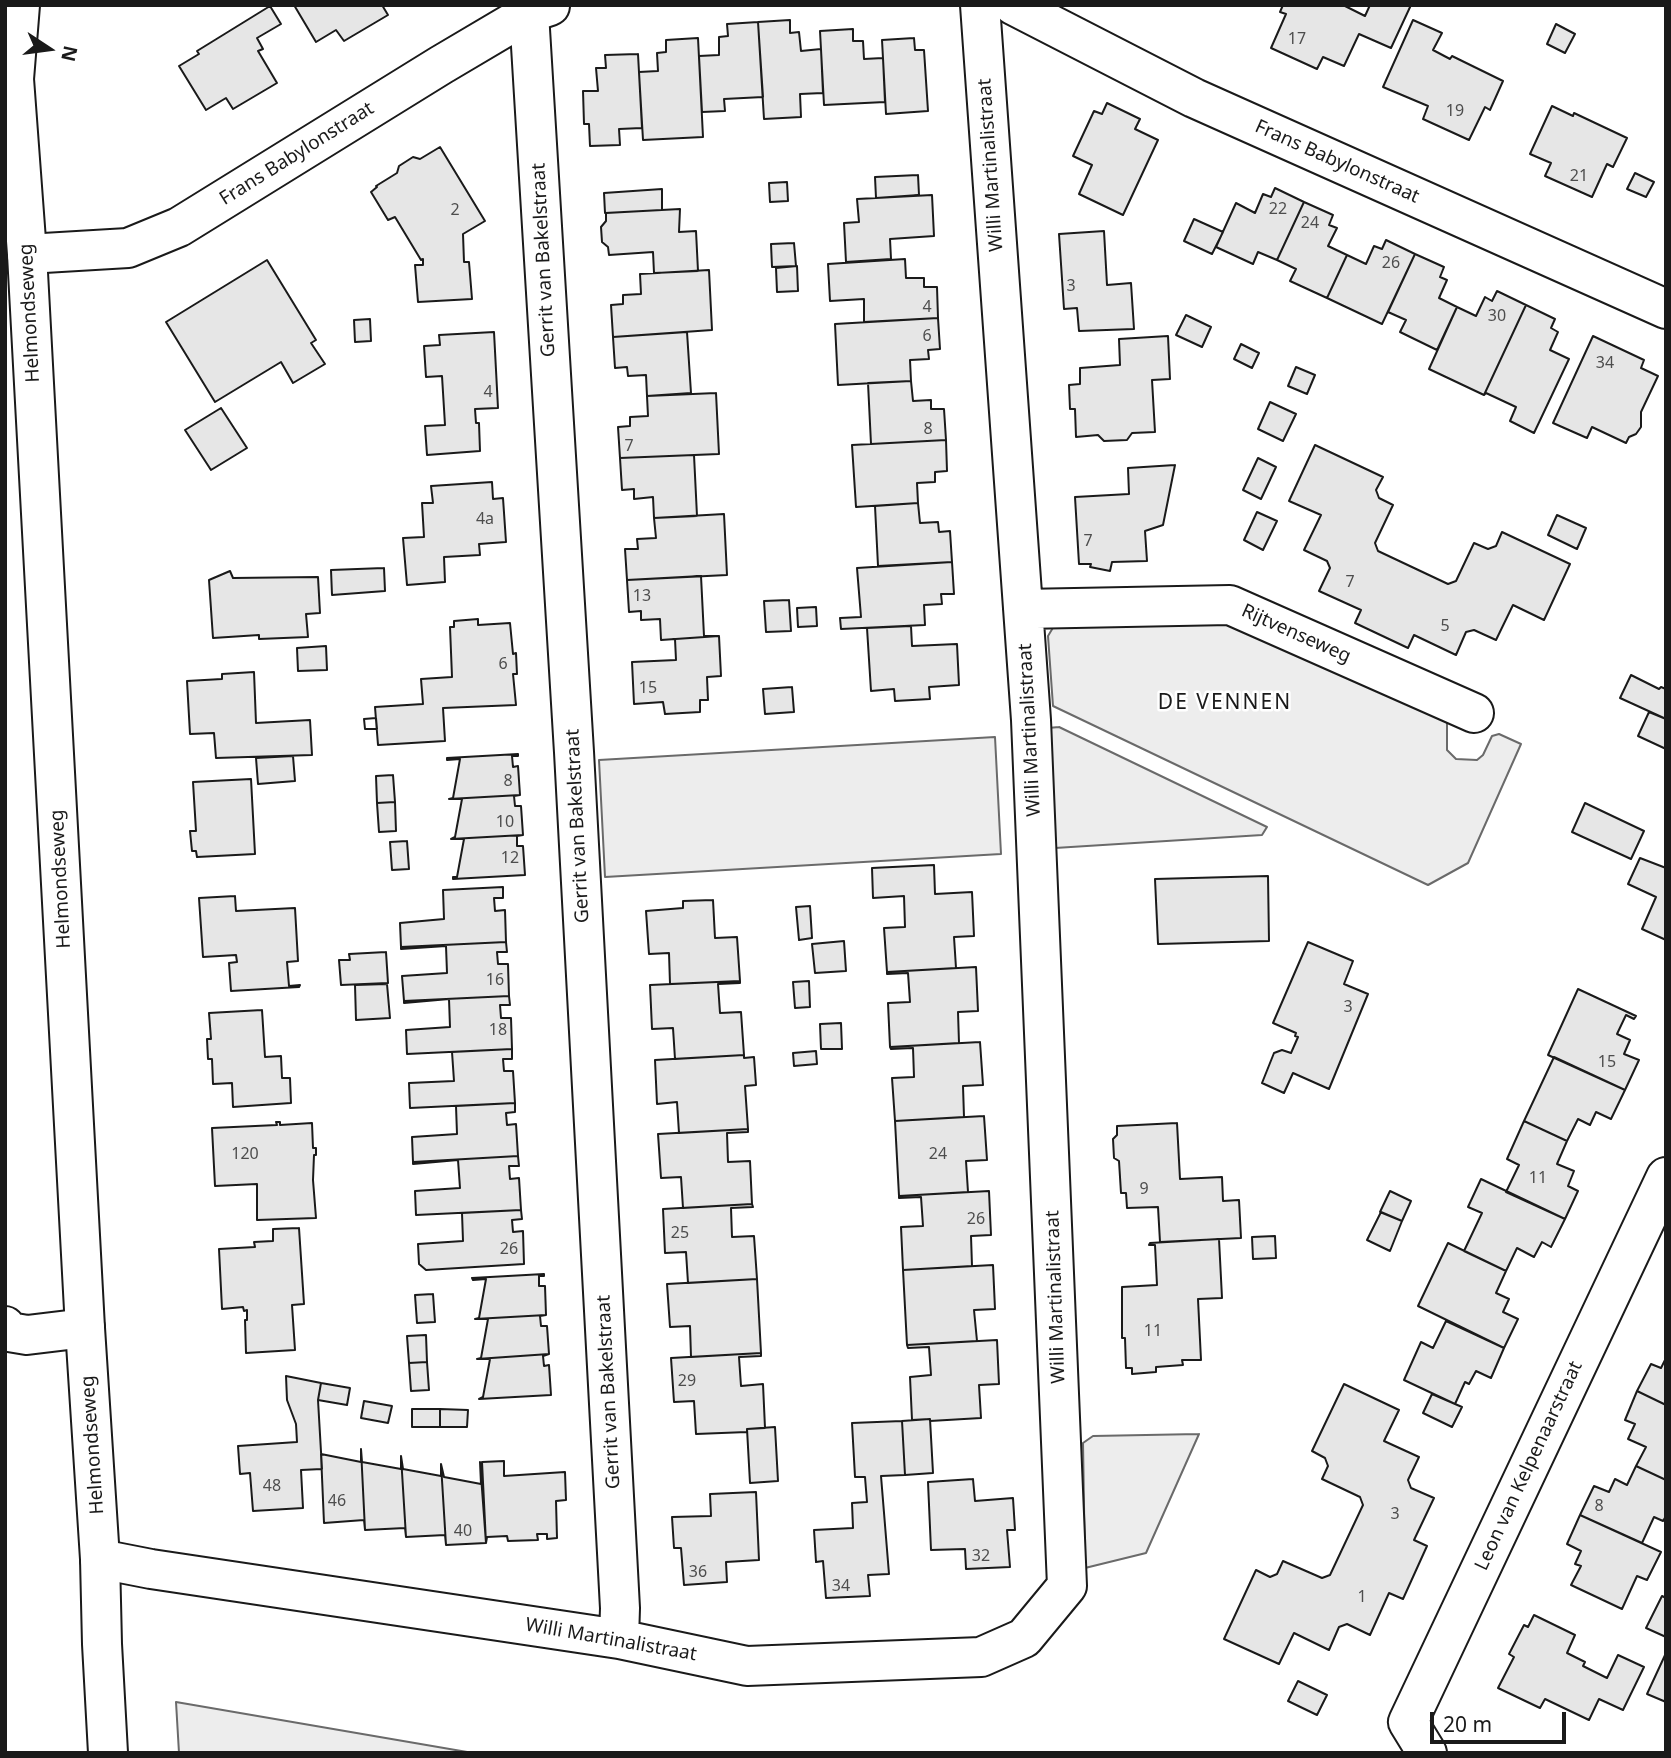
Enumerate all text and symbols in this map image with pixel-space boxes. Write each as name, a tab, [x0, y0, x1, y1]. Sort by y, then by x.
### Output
north arrow	[14, 14, 84, 84]
house number: 17	[1288, 29, 1306, 49]
text: N	[55, 43, 84, 64]
street label: Willi Martinalistraat	[974, 78, 1008, 252]
street label: Frans Babylonstraat	[216, 97, 378, 211]
house number: 19	[1446, 101, 1464, 121]
street label: Frans Babylonstraat	[1251, 115, 1423, 209]
street label: Gerrit van Bakelstraat	[528, 162, 560, 358]
house number: 21	[1570, 166, 1588, 186]
house number: 22	[1269, 199, 1287, 219]
house number: 2	[450, 200, 460, 220]
house number: 24	[1301, 213, 1319, 233]
street label: Helmondseweg	[15, 243, 45, 383]
house number: 26	[1382, 253, 1400, 273]
house number: 3	[1066, 276, 1076, 296]
house number: 4	[922, 297, 932, 317]
house number: 30	[1488, 306, 1506, 326]
house number: 6	[922, 326, 932, 346]
house number: 34	[1596, 353, 1614, 373]
house number: 4	[483, 382, 493, 402]
house number: 8	[923, 419, 933, 439]
house number: 7	[624, 436, 634, 456]
house number: 4a	[476, 509, 494, 529]
house number: 7	[1083, 531, 1093, 551]
house number: 7	[1345, 572, 1355, 592]
house number: 13	[633, 586, 651, 606]
street label: Rijtvenseweg	[1238, 600, 1354, 668]
house number: 5	[1440, 616, 1450, 636]
street label: Willi Martinalistraat	[1014, 643, 1046, 817]
house number: 6	[498, 654, 508, 674]
house number: 15	[639, 678, 657, 698]
district label: DE VENNEN	[1159, 690, 1291, 716]
street label: Gerrit van Bakelstraat	[562, 728, 594, 924]
house number: 8	[503, 771, 513, 791]
street label: Helmondseweg	[46, 809, 76, 949]
house number: 10	[496, 812, 514, 832]
house number: 12	[501, 848, 519, 868]
house number: 16	[486, 970, 504, 990]
house number: 3	[1343, 997, 1353, 1017]
house number: 18	[489, 1020, 507, 1040]
house number: 15	[1598, 1052, 1616, 1072]
house number: 120	[231, 1144, 259, 1164]
house number: 24	[929, 1144, 947, 1164]
house number: 11	[1529, 1168, 1547, 1188]
house number: 9	[1139, 1179, 1149, 1199]
house number: 26	[967, 1209, 985, 1229]
street label: Willi Martinalistraat	[1042, 1210, 1070, 1384]
house number: 25	[671, 1223, 689, 1243]
house number: 26	[500, 1239, 518, 1259]
street label: Gerrit van Bakelstraat	[593, 1294, 625, 1490]
house number: 11	[1144, 1321, 1162, 1341]
street label: Leon van Kelpenaarstraat	[1470, 1358, 1588, 1574]
house number: 29	[678, 1371, 696, 1391]
street label: Helmondseweg	[77, 1375, 109, 1515]
house number: 48	[263, 1476, 281, 1496]
house number: 46	[328, 1491, 346, 1511]
house number: 8	[1594, 1496, 1604, 1516]
house number: 3	[1390, 1504, 1400, 1524]
house number: 40	[454, 1521, 472, 1541]
house number: 32	[972, 1546, 990, 1566]
house number: 36	[689, 1562, 707, 1582]
house number: 34	[832, 1576, 850, 1596]
house number: 1	[1357, 1587, 1367, 1607]
street label: Willi Martinalistraat	[524, 1614, 698, 1666]
scale bar	[1433, 1698, 1570, 1742]
text: 20 m	[1443, 1710, 1492, 1738]

